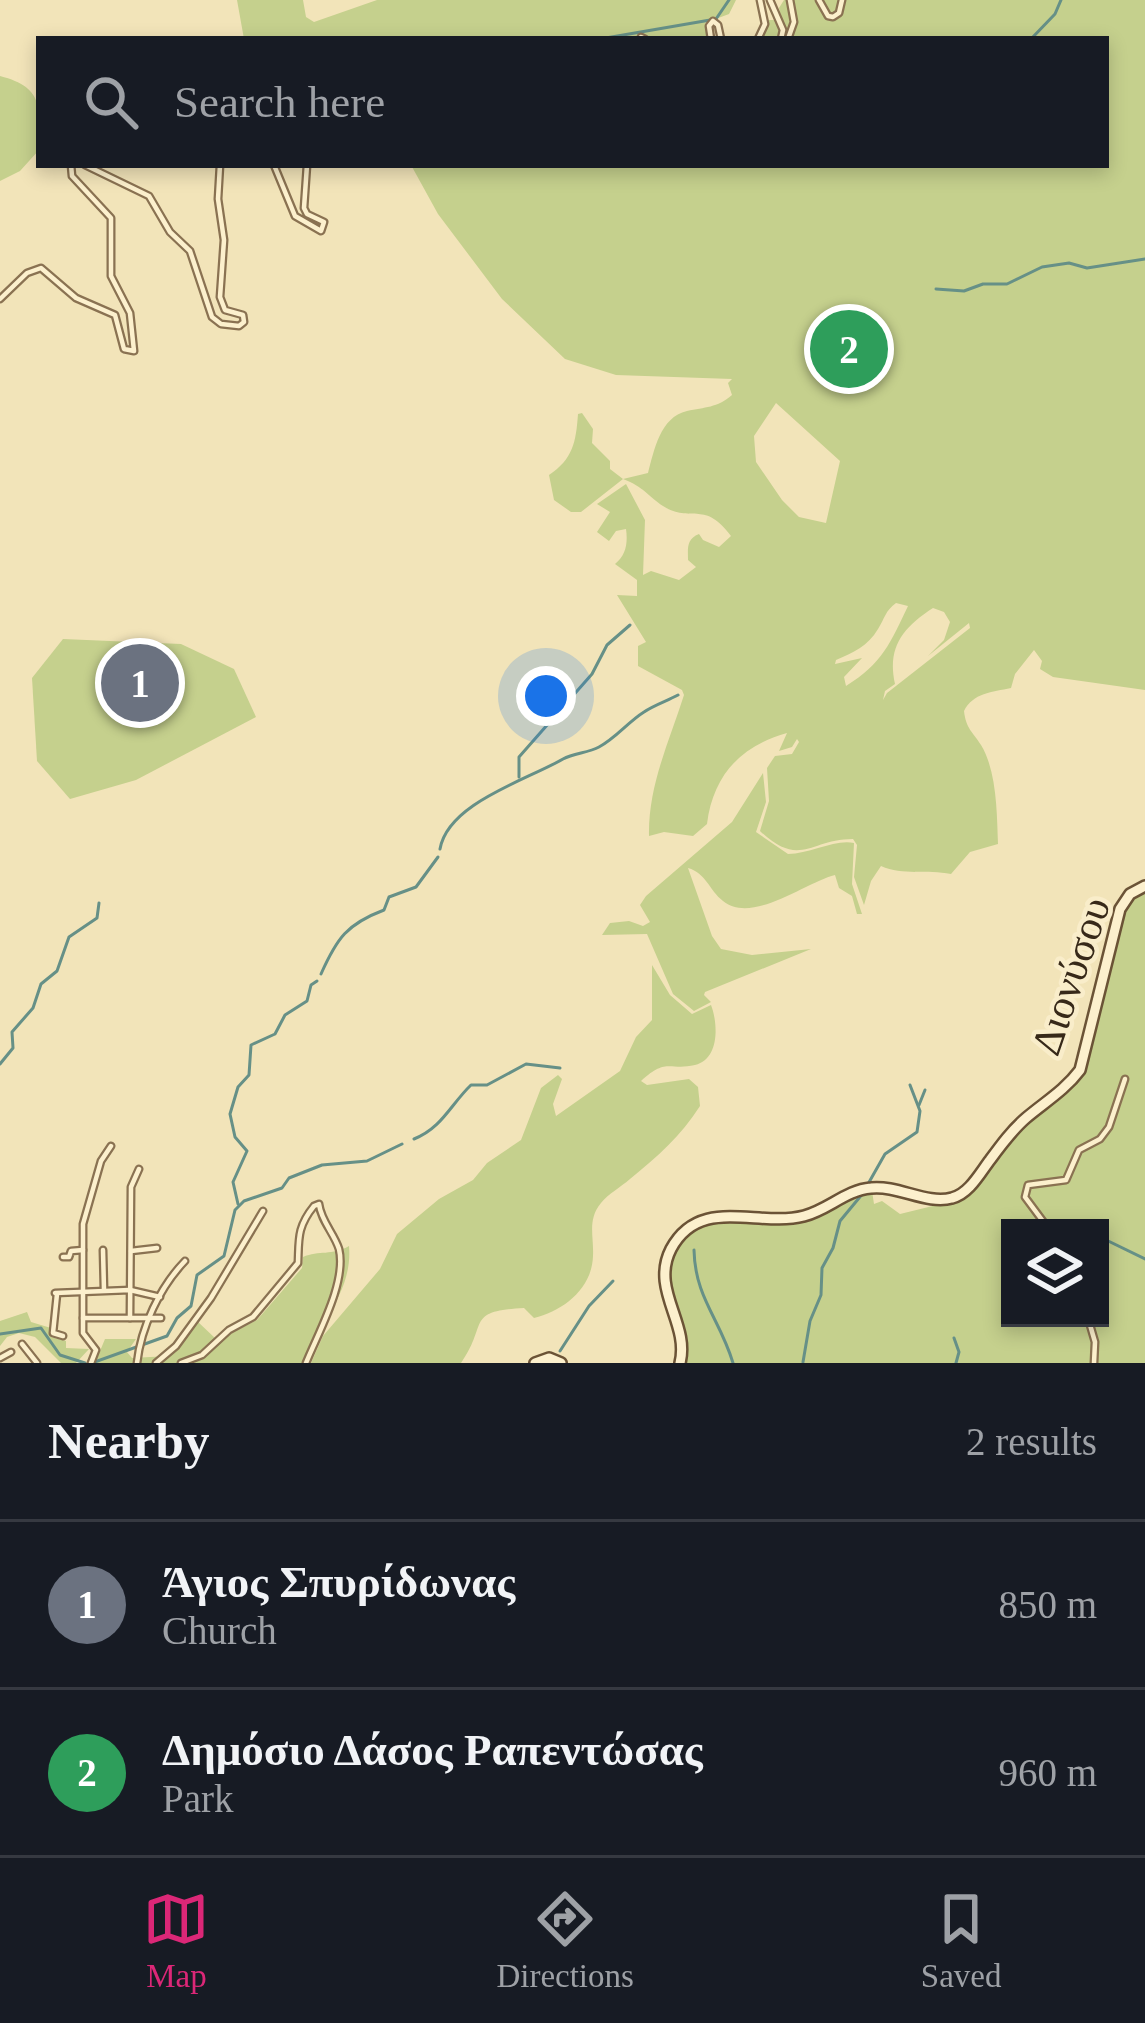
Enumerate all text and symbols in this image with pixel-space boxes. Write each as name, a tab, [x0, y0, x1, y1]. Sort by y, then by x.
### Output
search box	[36, 36, 1109, 168]
icon: search	[78, 69, 144, 135]
text: Search here	[174, 77, 385, 127]
pin: 2	[810, 304, 888, 394]
pin: 1	[101, 638, 179, 728]
your location	[516, 666, 576, 726]
street label: Διονύσου	[1023, 891, 1119, 1061]
map controls	[1001, 1219, 1109, 1327]
button: layers	[1001, 1219, 1109, 1327]
text: Nearby	[48, 1413, 209, 1469]
text: 2 results	[966, 1420, 1097, 1463]
text: Άγιος Σπυρίδωνας	[162, 1557, 515, 1607]
text: 1	[77, 1583, 97, 1626]
text: 850 m	[998, 1583, 1097, 1626]
text: Church	[162, 1609, 277, 1652]
text: Δημόσιο Δάσος Ραπεντώσας	[162, 1725, 703, 1775]
text: 2	[77, 1751, 97, 1794]
text: 960 m	[998, 1751, 1097, 1794]
text: Park	[162, 1777, 234, 1820]
tab: Map	[143, 1886, 209, 1995]
tab: Directions	[496, 1886, 634, 1995]
tab: Saved	[921, 1886, 1002, 1995]

